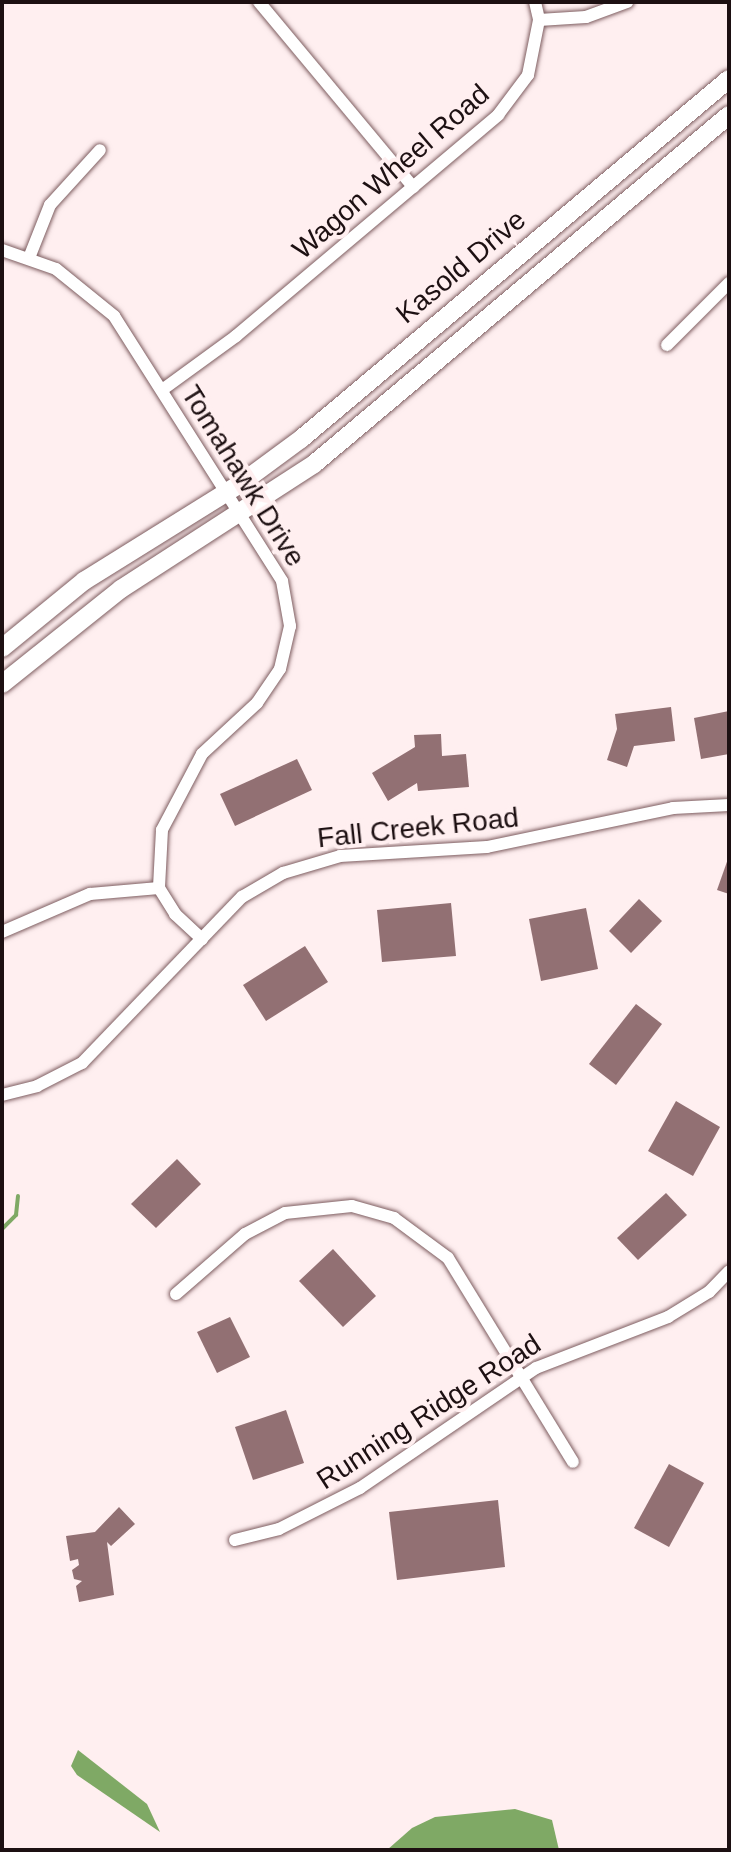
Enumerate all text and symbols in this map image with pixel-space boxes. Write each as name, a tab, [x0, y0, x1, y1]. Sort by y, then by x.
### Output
street label: Wagon Wheel Road	[286, 77, 496, 267]
street label: Kasold Drive	[389, 203, 533, 331]
street label: Tomahawk Drive	[174, 379, 312, 573]
street label: Fall Creek Road	[316, 801, 520, 855]
street label: Running Ridge Road	[311, 1327, 547, 1497]

